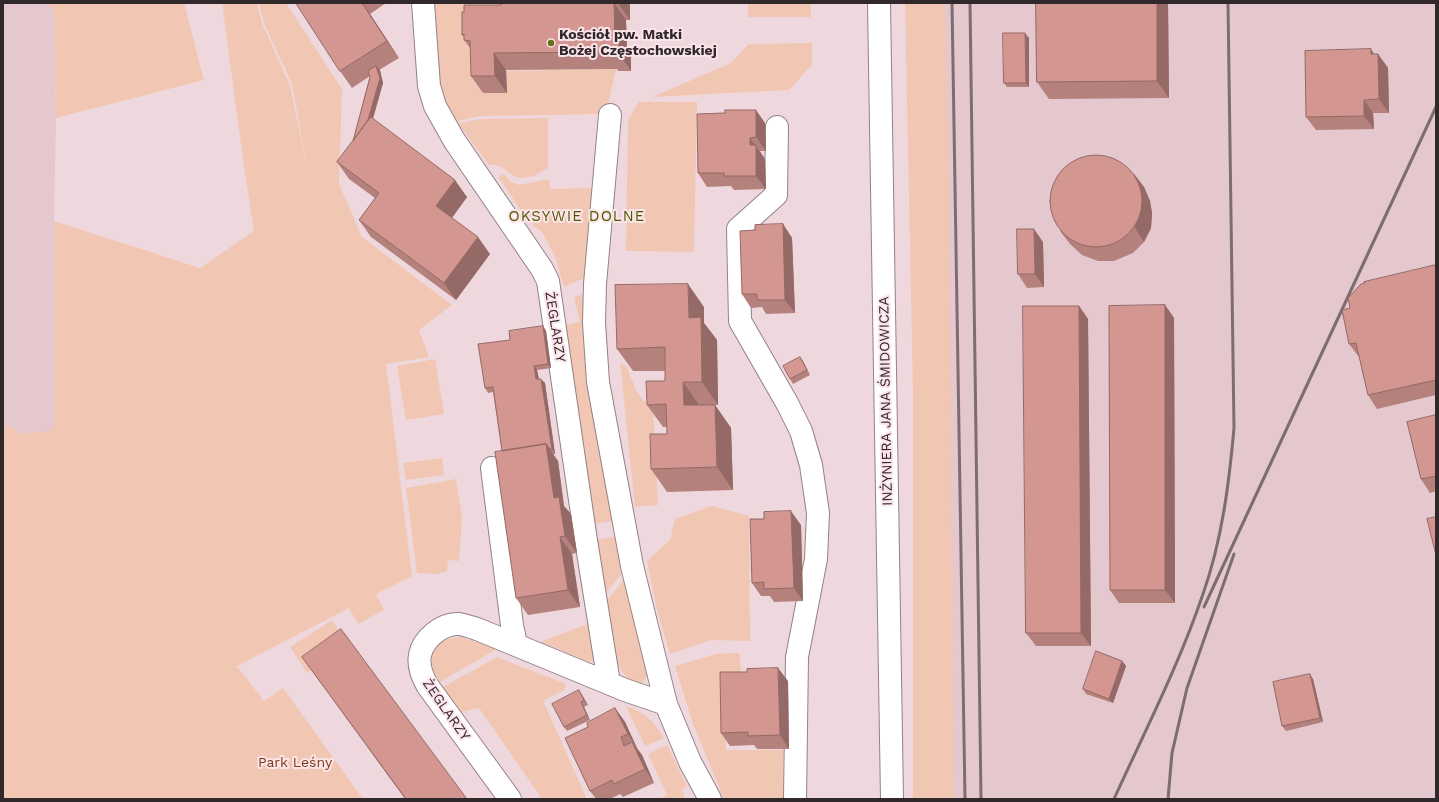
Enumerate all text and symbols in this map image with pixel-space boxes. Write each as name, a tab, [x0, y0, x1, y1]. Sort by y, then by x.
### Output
place label: Kościół pw. Matki Bożej Częstochowskiej	[559, 27, 717, 60]
marker: Kościół pw. Matki Bożej Częstochowskiej	[546, 38, 556, 48]
district label: OKSYWIE DOLNE	[509, 208, 645, 226]
street label: ŻEGLARZY	[541, 290, 569, 364]
street label: INŻYNIERA JANA ŚMIDOWICZA	[876, 296, 896, 506]
street label: ŻEGLARZY	[419, 676, 473, 744]
park label: Park Leśny	[258, 755, 332, 771]

